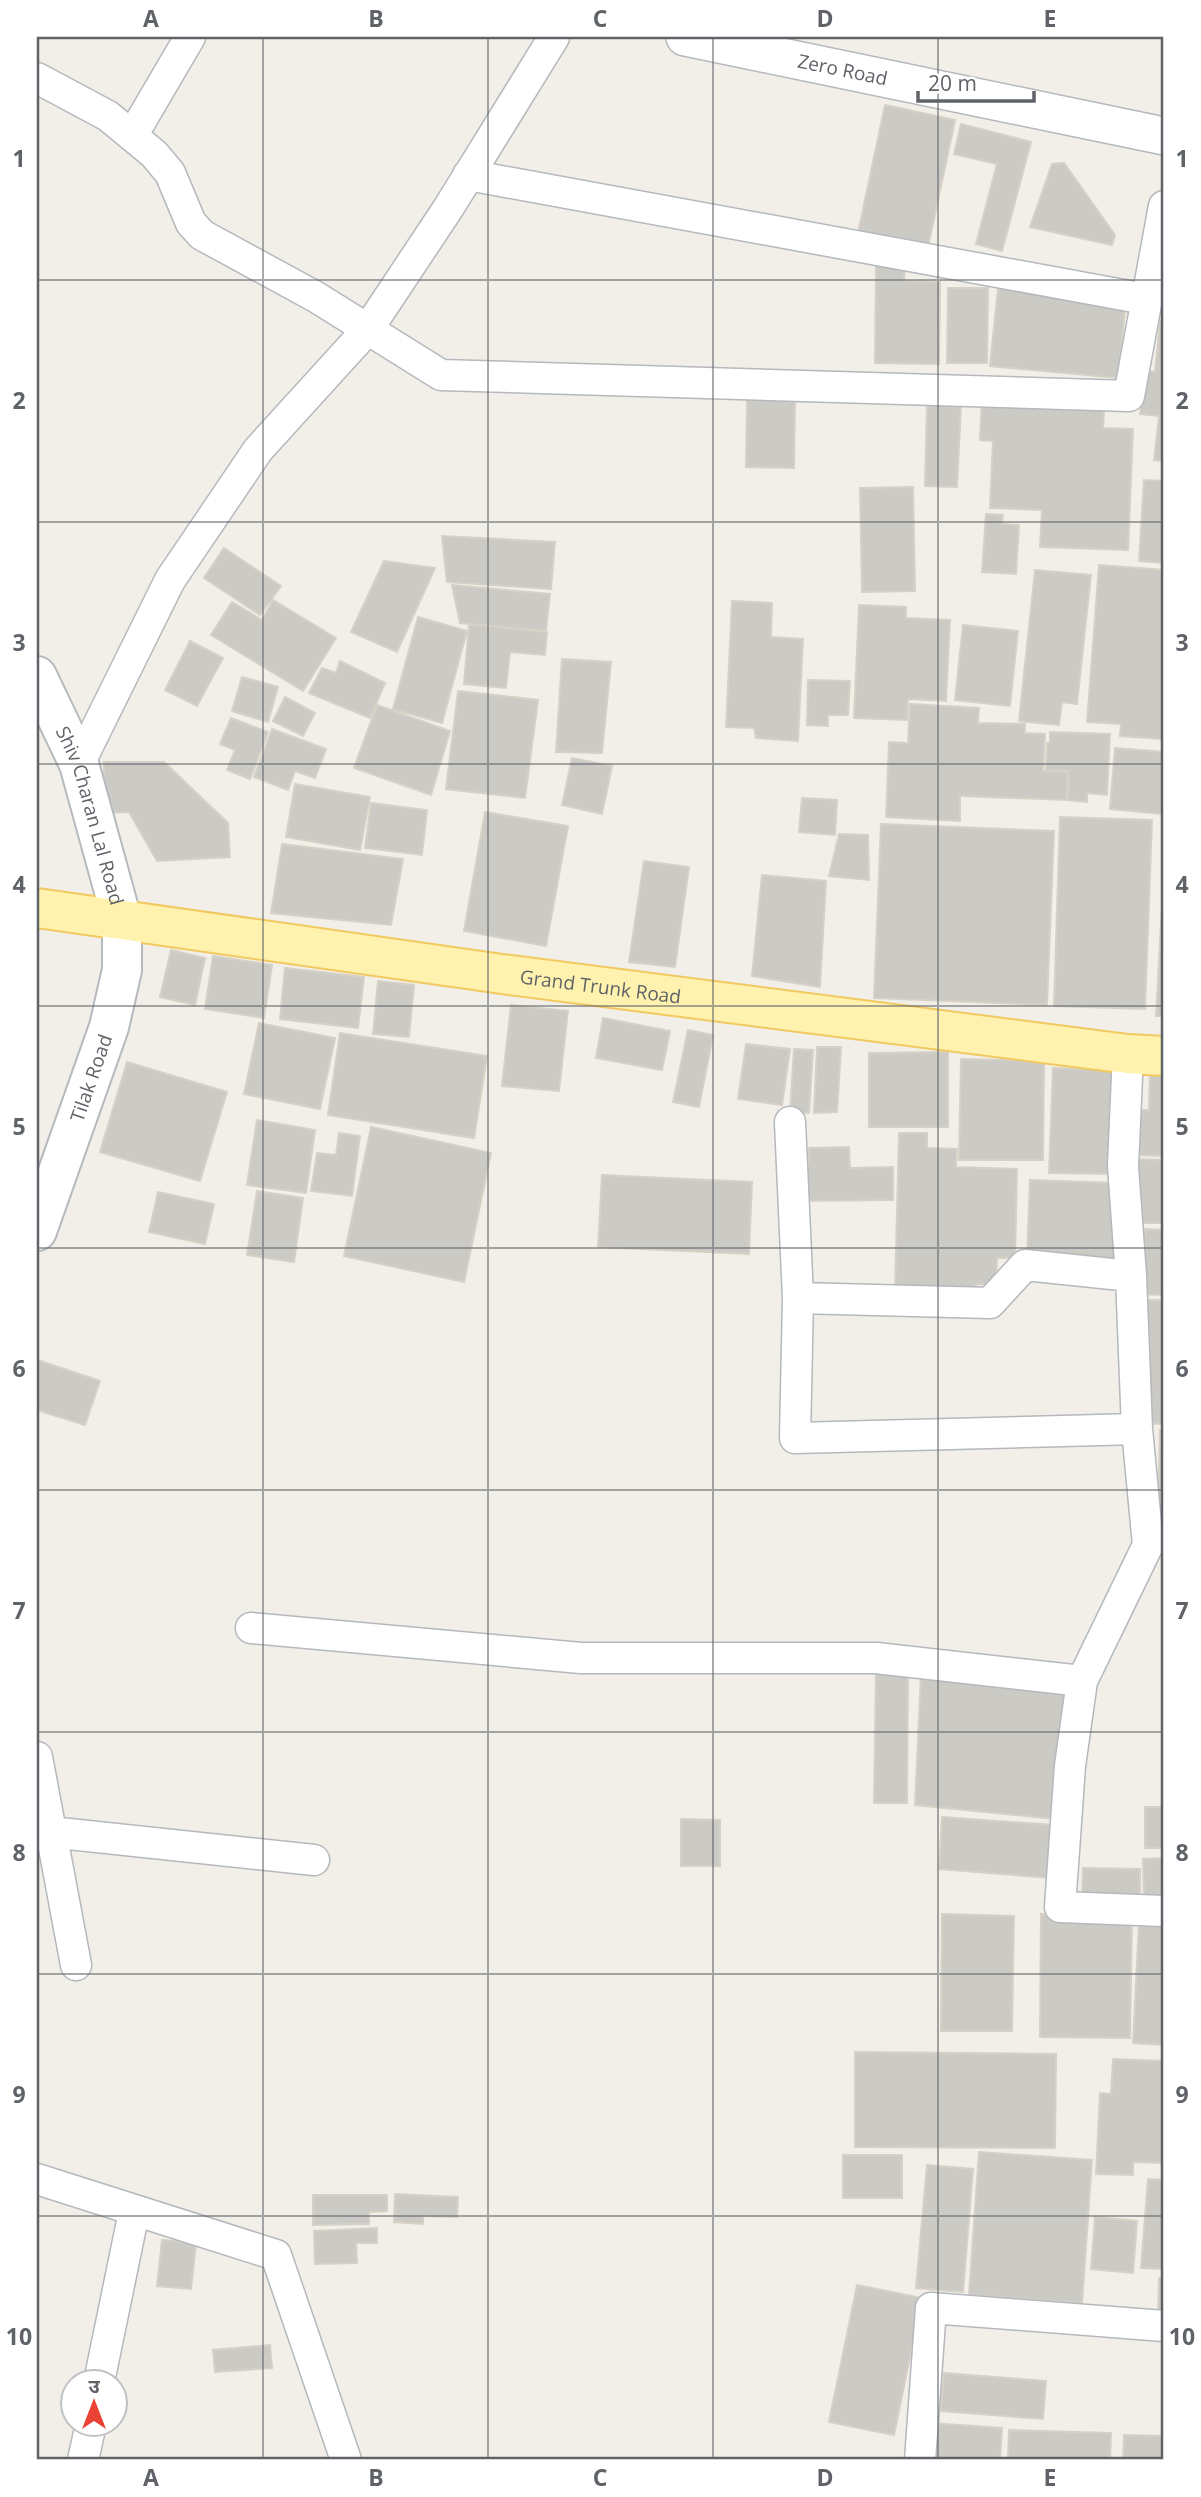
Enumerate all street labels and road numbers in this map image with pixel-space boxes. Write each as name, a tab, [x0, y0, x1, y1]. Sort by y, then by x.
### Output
street label: Zero Road	[795, 48, 890, 92]
street label: Shiv Charan Lal Road	[50, 722, 130, 908]
street label: Grand Trunk Road	[518, 963, 683, 1010]
street label: Tilak Road	[64, 1031, 118, 1125]

